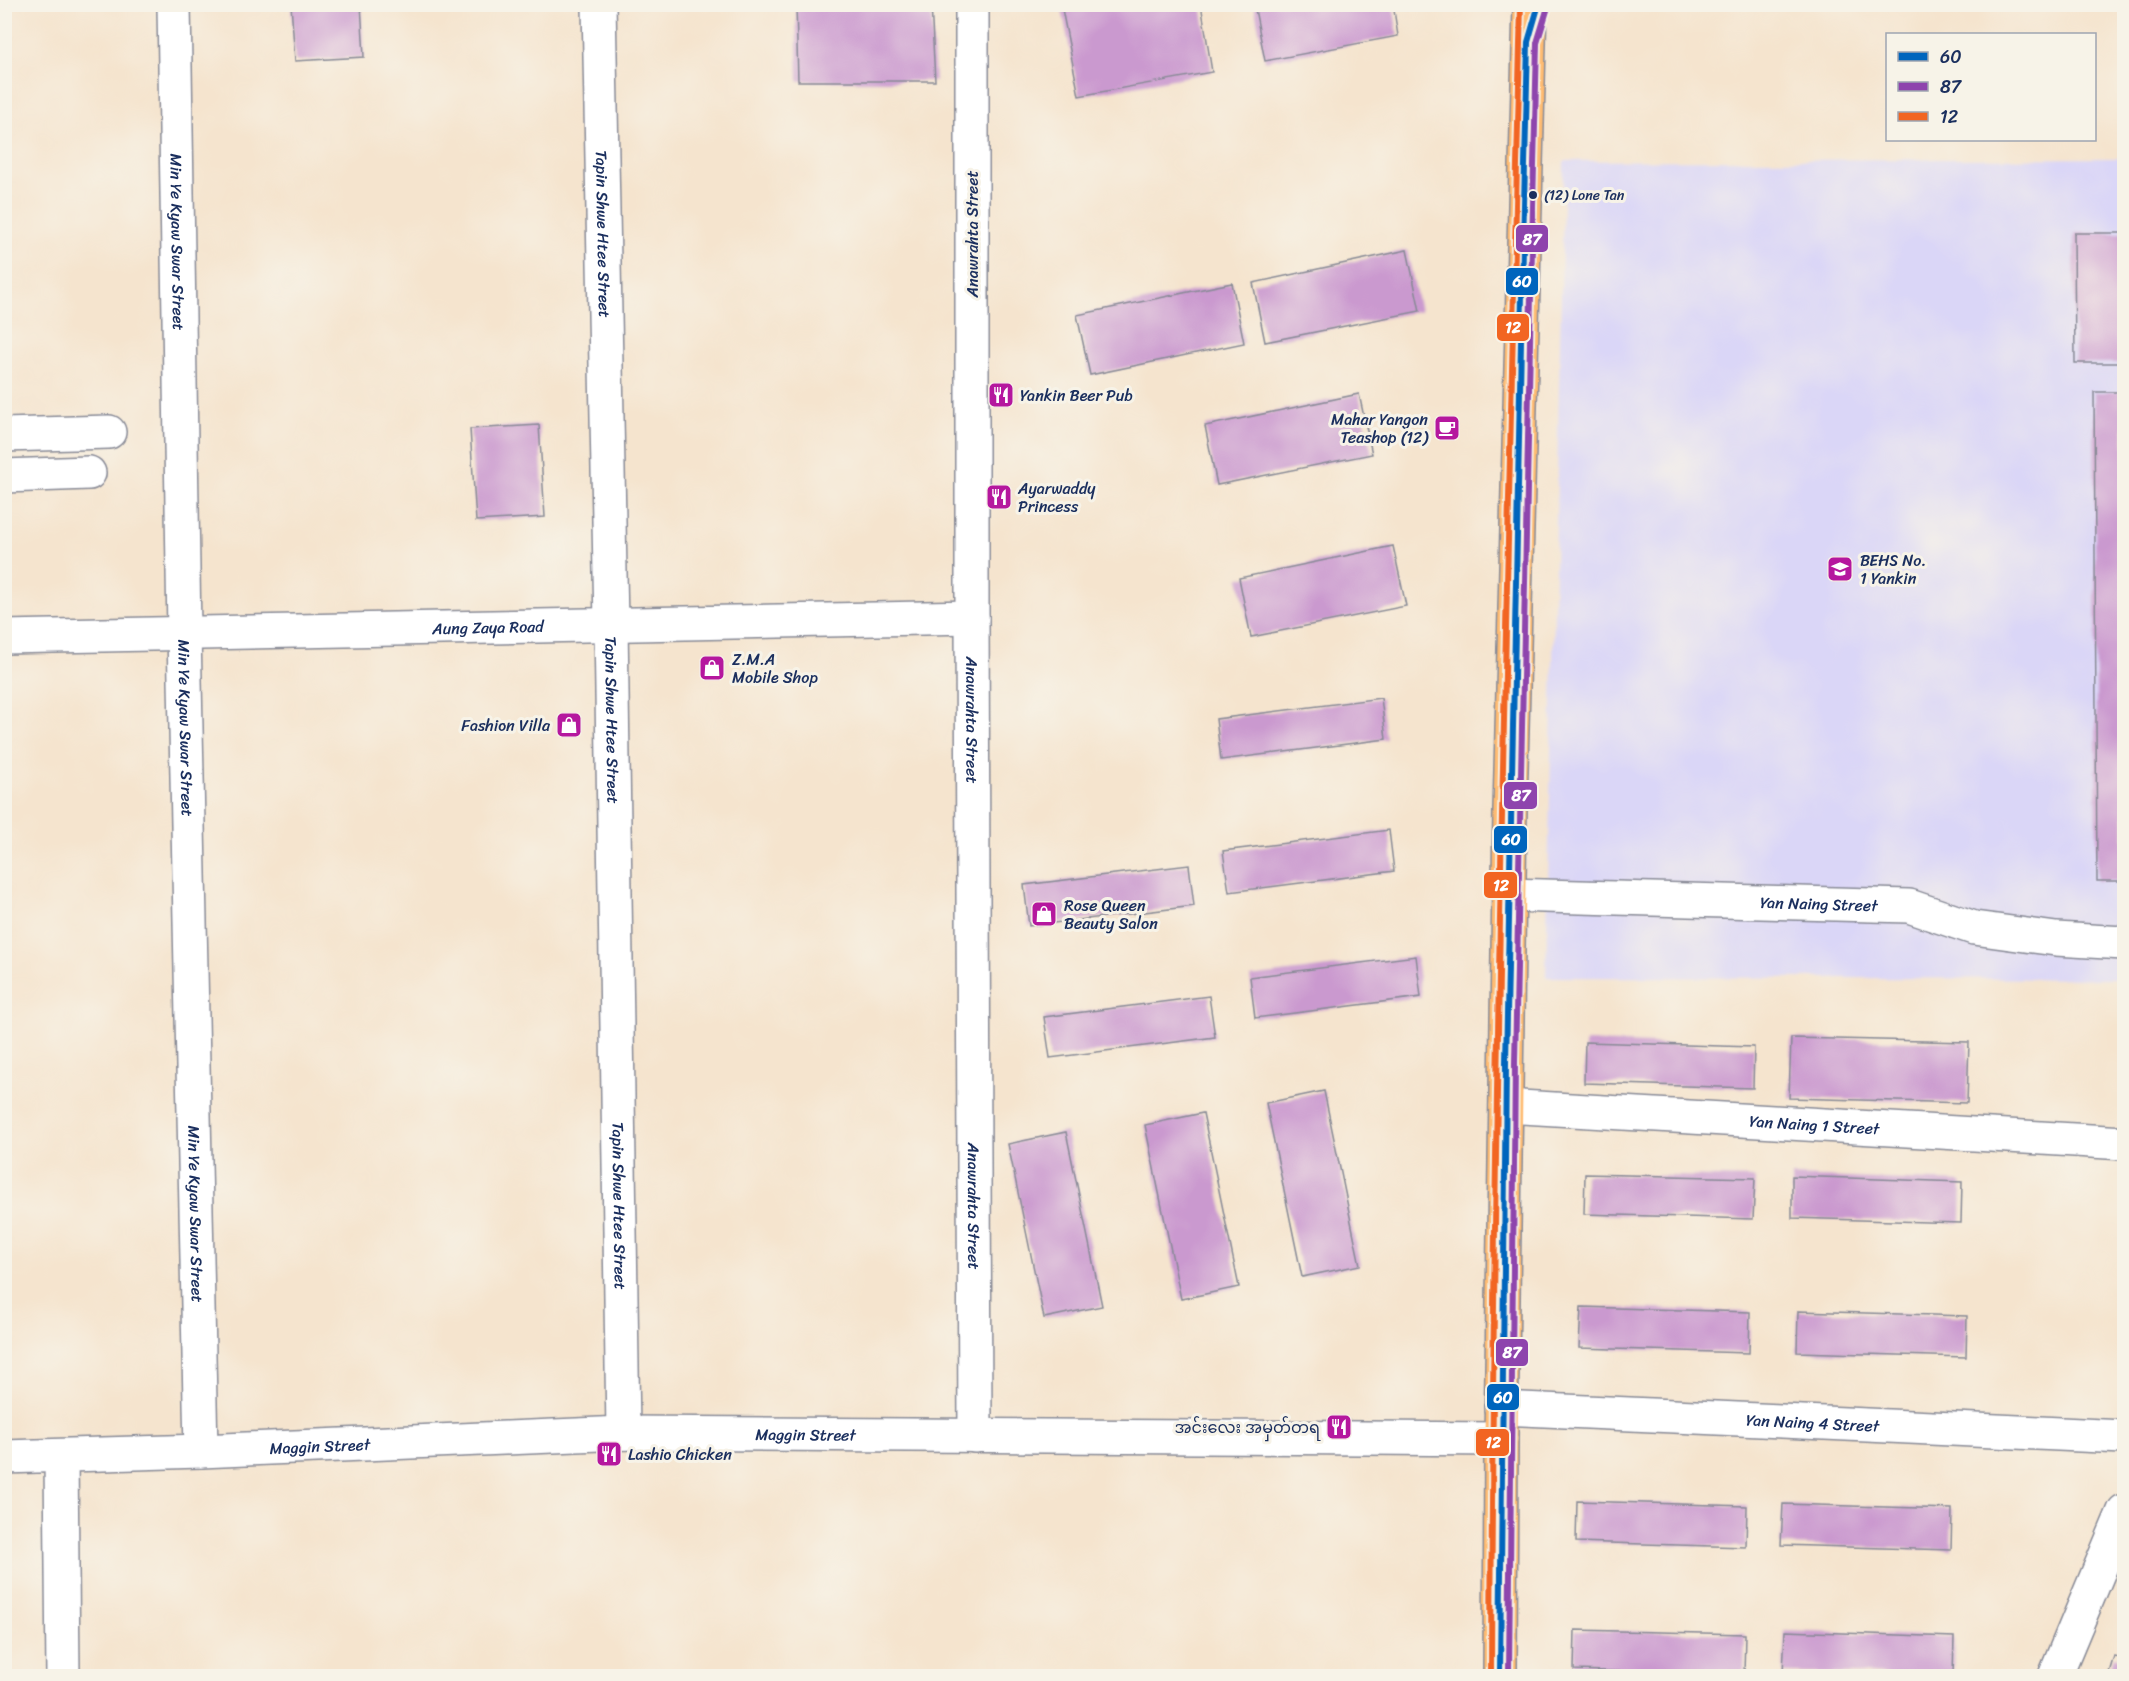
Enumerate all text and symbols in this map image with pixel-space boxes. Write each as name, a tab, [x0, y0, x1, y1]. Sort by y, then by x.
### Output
legend	[1886, 33, 2096, 141]
text: 60	[1940, 41, 1962, 73]
text: 87	[1940, 71, 1963, 103]
text: 12	[1940, 101, 1958, 133]
street label: Tapin Shwe Htee Street	[587, 150, 620, 318]
street label: Min Ye Kyaw Swar Street	[162, 153, 194, 331]
street label: Anawrahta Street	[958, 171, 987, 298]
place label: (12) Lone Tan	[1544, 183, 1625, 208]
marker: (12) Lone Tan	[1527, 189, 1539, 201]
line badge: 87	[1515, 224, 1549, 253]
text: 87	[1522, 225, 1543, 254]
line badge: 60	[1505, 267, 1539, 296]
text: 60	[1511, 267, 1532, 296]
line badge: 12	[1496, 313, 1530, 342]
text: 12	[1505, 313, 1522, 342]
restaurant icon: Yankin Beer Pub	[986, 380, 1016, 410]
place label: Yankin Beer Pub	[1020, 381, 1133, 410]
place label: Mahar Yangon Teashop (12)	[1331, 405, 1429, 452]
cafe icon: Mahar Yangon Teashop (12)	[1432, 413, 1462, 443]
place label: Ayarwaddy Princess	[1017, 474, 1096, 521]
restaurant icon: Ayarwaddy Princess	[984, 482, 1014, 512]
place label: BEHS No. 1 Yankin	[1860, 546, 1926, 593]
school or university icon: BEHS No. 1 Yankin	[1825, 554, 1855, 584]
street label: Aung Zaya Road	[431, 611, 545, 643]
street label: Tapin Shwe Htee Street	[597, 636, 628, 804]
street label: Min Ye Kyaw Swar Street	[170, 639, 202, 817]
place label: Z.M.A Mobile Shop	[732, 645, 818, 692]
shop icon: Z.M.A Mobile Shop	[697, 653, 727, 683]
street label: Anawrahta Street	[958, 655, 987, 784]
shop icon: Fashion Villa	[554, 710, 584, 740]
place label: Fashion Villa	[461, 711, 551, 740]
line badge: 87	[1503, 781, 1538, 810]
text: 87	[1511, 781, 1532, 810]
line badge: 60	[1493, 825, 1528, 854]
text: 60	[1500, 825, 1521, 854]
line badge: 12	[1483, 871, 1518, 899]
text: 12	[1493, 871, 1510, 900]
street label: Yan Naing Street	[1760, 887, 1879, 920]
place label: Rose Queen Beauty Salon	[1064, 891, 1158, 938]
shop icon: Rose Queen Beauty Salon	[1029, 899, 1059, 929]
street label: Yan Naing 1 Street	[1749, 1106, 1881, 1143]
street label: Tapin Shwe Htee Street	[604, 1122, 635, 1290]
street label: Min Ye Kyaw Swar Street	[180, 1125, 212, 1303]
street label: Anawrahta Street	[959, 1141, 989, 1270]
line badge: 87	[1495, 1338, 1529, 1367]
text: 87	[1502, 1338, 1523, 1367]
line badge: 60	[1486, 1383, 1520, 1411]
text: 60	[1492, 1383, 1513, 1412]
street label: Yan Naing 4 Street	[1745, 1405, 1880, 1440]
restaurant icon: အင်းလေး အမှတ်တရ	[1324, 1412, 1354, 1442]
place label: အင်းလေး အမှတ်တရ	[1174, 1413, 1321, 1442]
street label: Maggin Street	[755, 1419, 856, 1449]
line badge: 12	[1475, 1428, 1510, 1457]
text: 12	[1485, 1428, 1502, 1457]
street label: Maggin Street	[269, 1429, 371, 1463]
restaurant icon: Lashio Chicken	[594, 1439, 624, 1469]
place label: Lashio Chicken	[628, 1440, 732, 1469]

